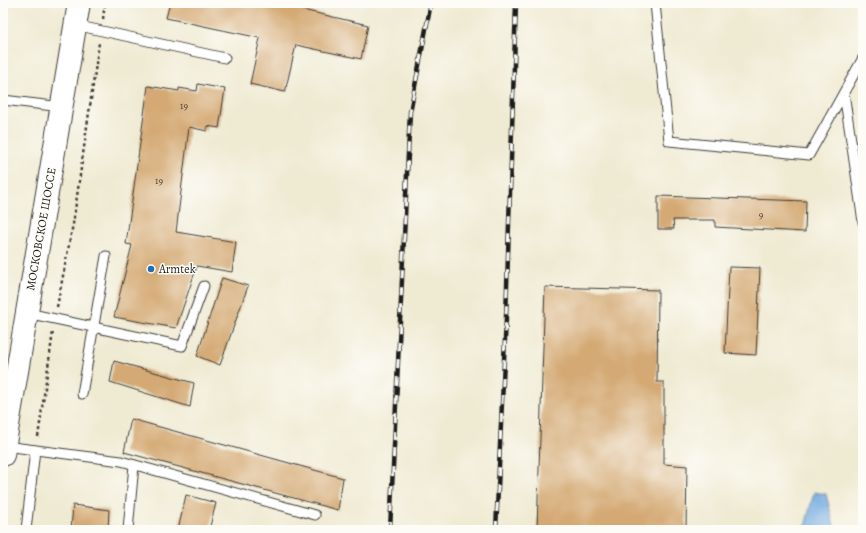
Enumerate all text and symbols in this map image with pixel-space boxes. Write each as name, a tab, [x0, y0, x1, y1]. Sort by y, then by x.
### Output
house number: 19	[180, 99, 188, 112]
street label: МОСКОВСКОЕ ШОССЕ	[22, 166, 60, 292]
house number: 19	[155, 174, 163, 187]
house number: 9	[759, 208, 764, 221]
place label: Armtek	[158, 261, 196, 277]
marker: Armtek	[146, 264, 156, 274]

